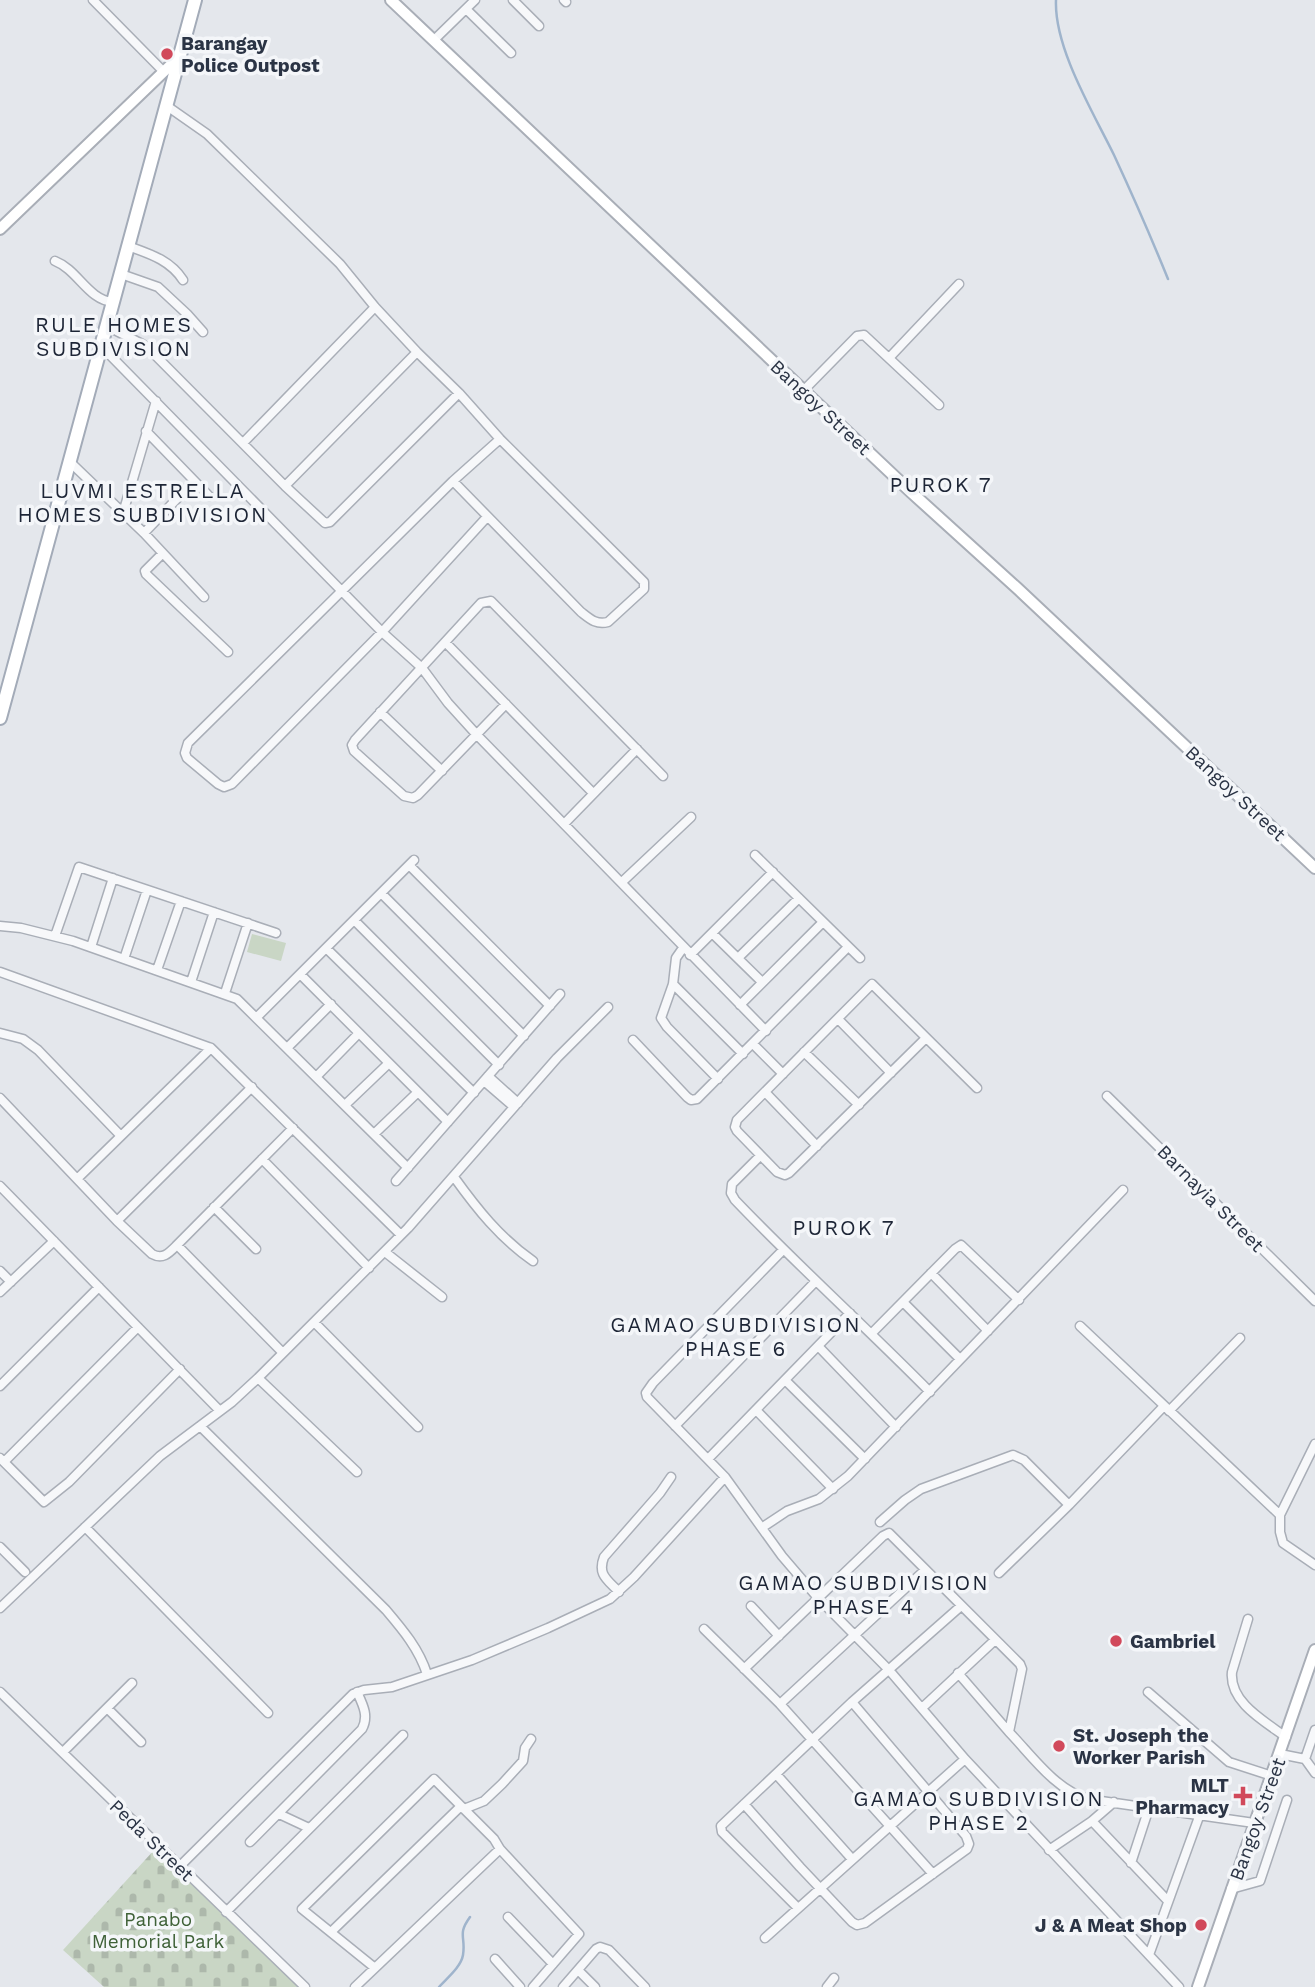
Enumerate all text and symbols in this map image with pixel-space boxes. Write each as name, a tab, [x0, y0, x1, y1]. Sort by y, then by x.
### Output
place label: Barangay Police Outpost	[181, 32, 320, 77]
marker: Barangay Police Outpost	[159, 46, 175, 62]
district label: RULE HOMES SUBDIVISION	[35, 312, 193, 361]
street label: Bangoy Street	[766, 355, 876, 460]
district label: PUROK 7	[890, 472, 992, 497]
district label: LUVMI ESTRELLA HOMES SUBDIVISION	[17, 478, 269, 527]
street label: Bangoy Street	[1181, 741, 1291, 846]
street label: Barnayia Street	[1152, 1140, 1269, 1257]
district label: PUROK 7	[793, 1215, 895, 1240]
district label: GAMAO SUBDIVISION PHASE 6	[610, 1312, 862, 1361]
district label: GAMAO SUBDIVISION PHASE 4	[738, 1570, 990, 1619]
place label: Gambriel	[1130, 1630, 1216, 1653]
marker: Gambriel	[1108, 1633, 1124, 1649]
place label: St. Joseph the Worker Parish	[1073, 1724, 1209, 1769]
marker: St. Joseph the Worker Parish	[1051, 1738, 1067, 1754]
street label: Bangoy Street	[1225, 1755, 1290, 1884]
place label: MLT Pharmacy	[1135, 1774, 1229, 1819]
district label: GAMAO SUBDIVISION PHASE 2	[853, 1786, 1105, 1835]
marker: MLT Pharmacy	[1235, 1788, 1251, 1804]
street label: Peda Street	[105, 1794, 199, 1886]
park label: Panabo Memorial Park	[92, 1908, 225, 1953]
place label: J & A Meat Shop	[1035, 1914, 1187, 1937]
marker: J & A Meat Shop	[1193, 1917, 1209, 1933]

